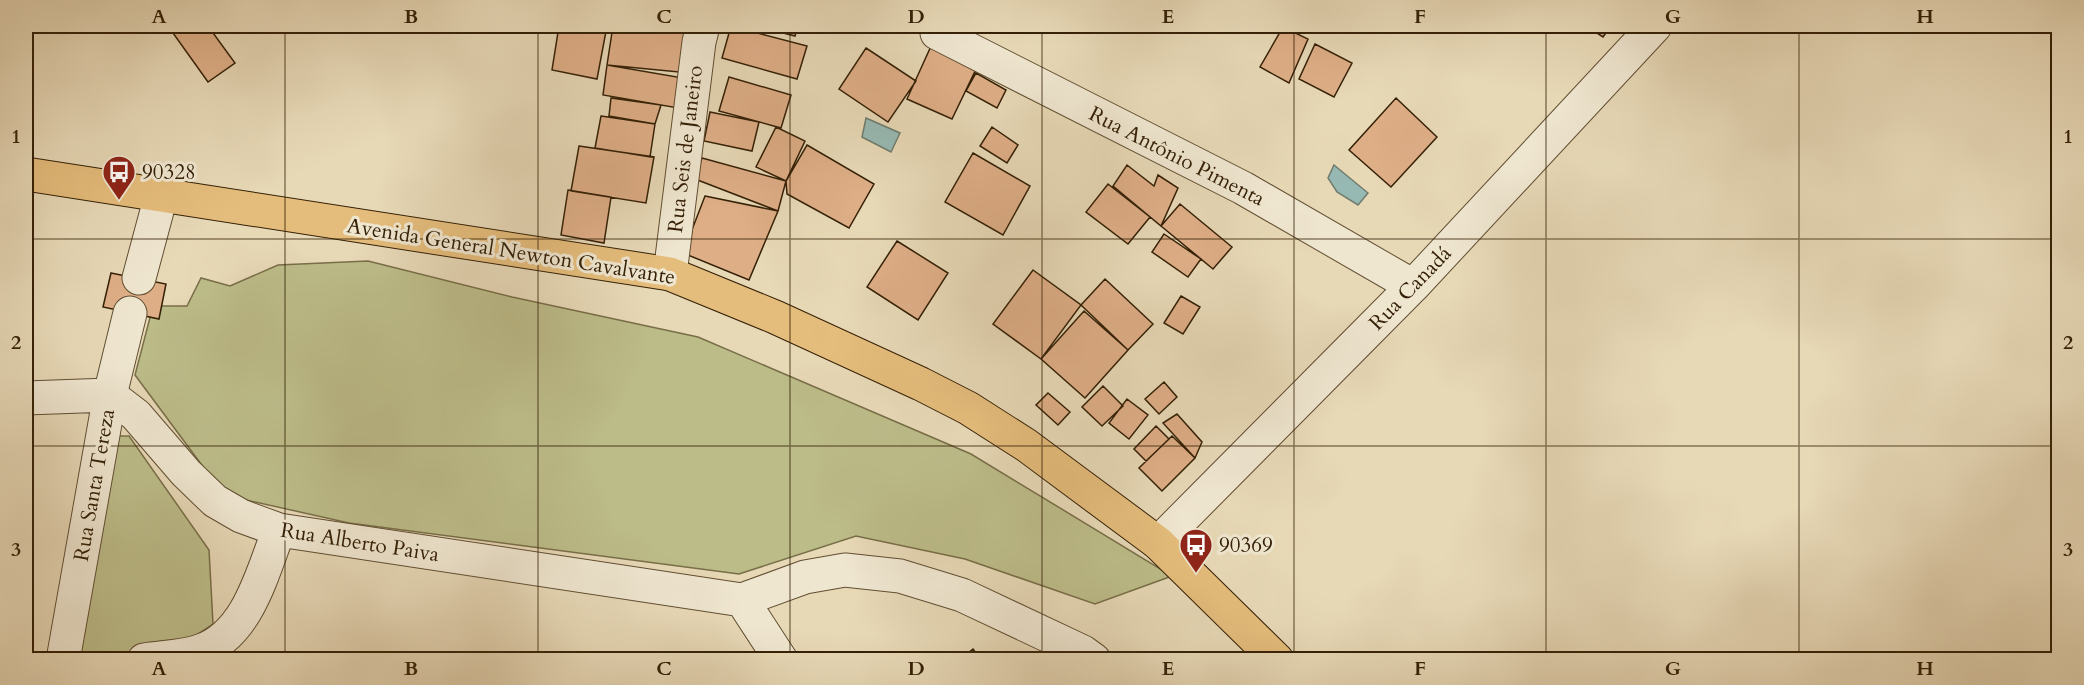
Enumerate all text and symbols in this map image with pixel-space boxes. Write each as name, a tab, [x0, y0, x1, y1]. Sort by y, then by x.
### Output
text: A	[151, 3, 167, 30]
text: B	[404, 3, 418, 30]
text: C	[656, 3, 672, 30]
text: D	[907, 3, 925, 30]
text: E	[1162, 3, 1174, 30]
text: F	[1414, 3, 1426, 30]
text: G	[1665, 3, 1681, 30]
text: H	[1916, 3, 1934, 30]
street label: Rua Seis de Janeiro	[661, 64, 710, 234]
street label: Rua Antônio Pimenta	[1084, 100, 1270, 213]
text: 1	[11, 123, 21, 150]
text: 1	[2063, 123, 2073, 150]
bus stop icon: 90328	[101, 154, 137, 201]
place label: 90328	[142, 158, 196, 187]
street label: Avenida General Newton Cavalvante	[345, 211, 677, 292]
street label: Rua Canadá	[1363, 240, 1458, 337]
text: 2	[11, 329, 21, 356]
text: 2	[2063, 329, 2073, 356]
street label: Rua Santa Tereza	[67, 407, 122, 564]
street label: Rua Alberto Paiva	[279, 516, 441, 569]
bus stop icon: 90369	[1178, 527, 1214, 574]
place label: 90369	[1219, 531, 1273, 560]
text: 3	[11, 536, 21, 563]
text: 3	[2063, 536, 2073, 563]
text: A	[151, 655, 167, 682]
text: B	[404, 655, 418, 682]
text: C	[656, 655, 672, 682]
text: D	[907, 655, 925, 682]
text: E	[1162, 655, 1174, 682]
text: F	[1414, 655, 1426, 682]
text: G	[1665, 655, 1681, 682]
text: H	[1916, 655, 1934, 682]

